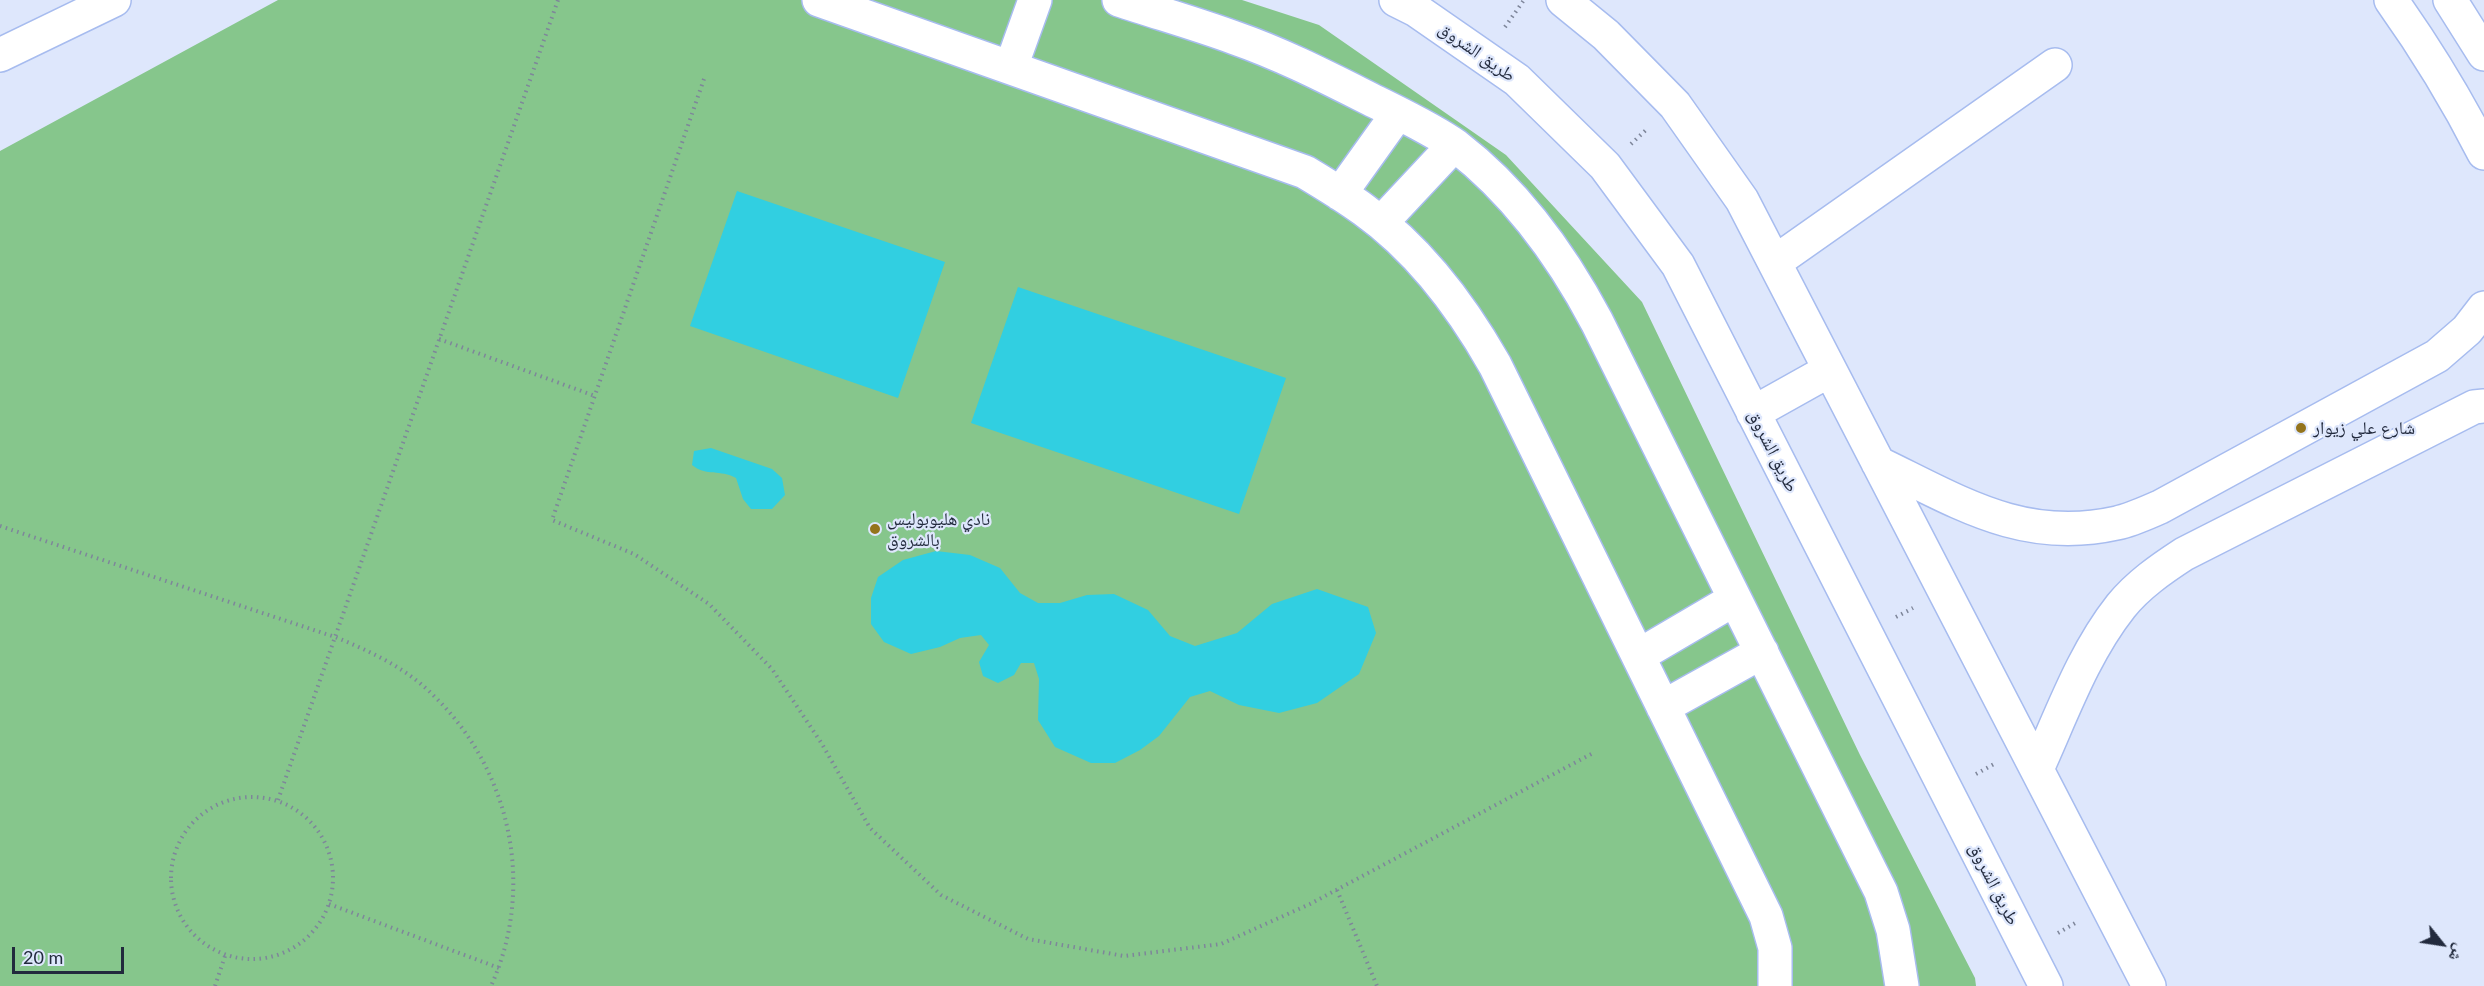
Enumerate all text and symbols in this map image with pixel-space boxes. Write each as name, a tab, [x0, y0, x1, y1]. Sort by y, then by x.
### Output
street label: طريق الشروق	[1434, 18, 1520, 86]
street label: طريق الشروق	[1743, 407, 1803, 495]
place label: شارع علي زيوار	[2313, 417, 2415, 439]
marker: شارع علي زيوار	[2294, 421, 2308, 435]
place label: نادي هليوبوليس بالشروق	[887, 508, 990, 550]
marker: نادي هليوبوليس بالشروق	[868, 522, 882, 536]
street label: طريق الشروق	[1964, 840, 2024, 928]
north arrow	[2412, 914, 2472, 974]
scale bar	[15, 935, 128, 973]
text: ش	[2446, 941, 2470, 965]
text: 20 m	[23, 946, 63, 968]

